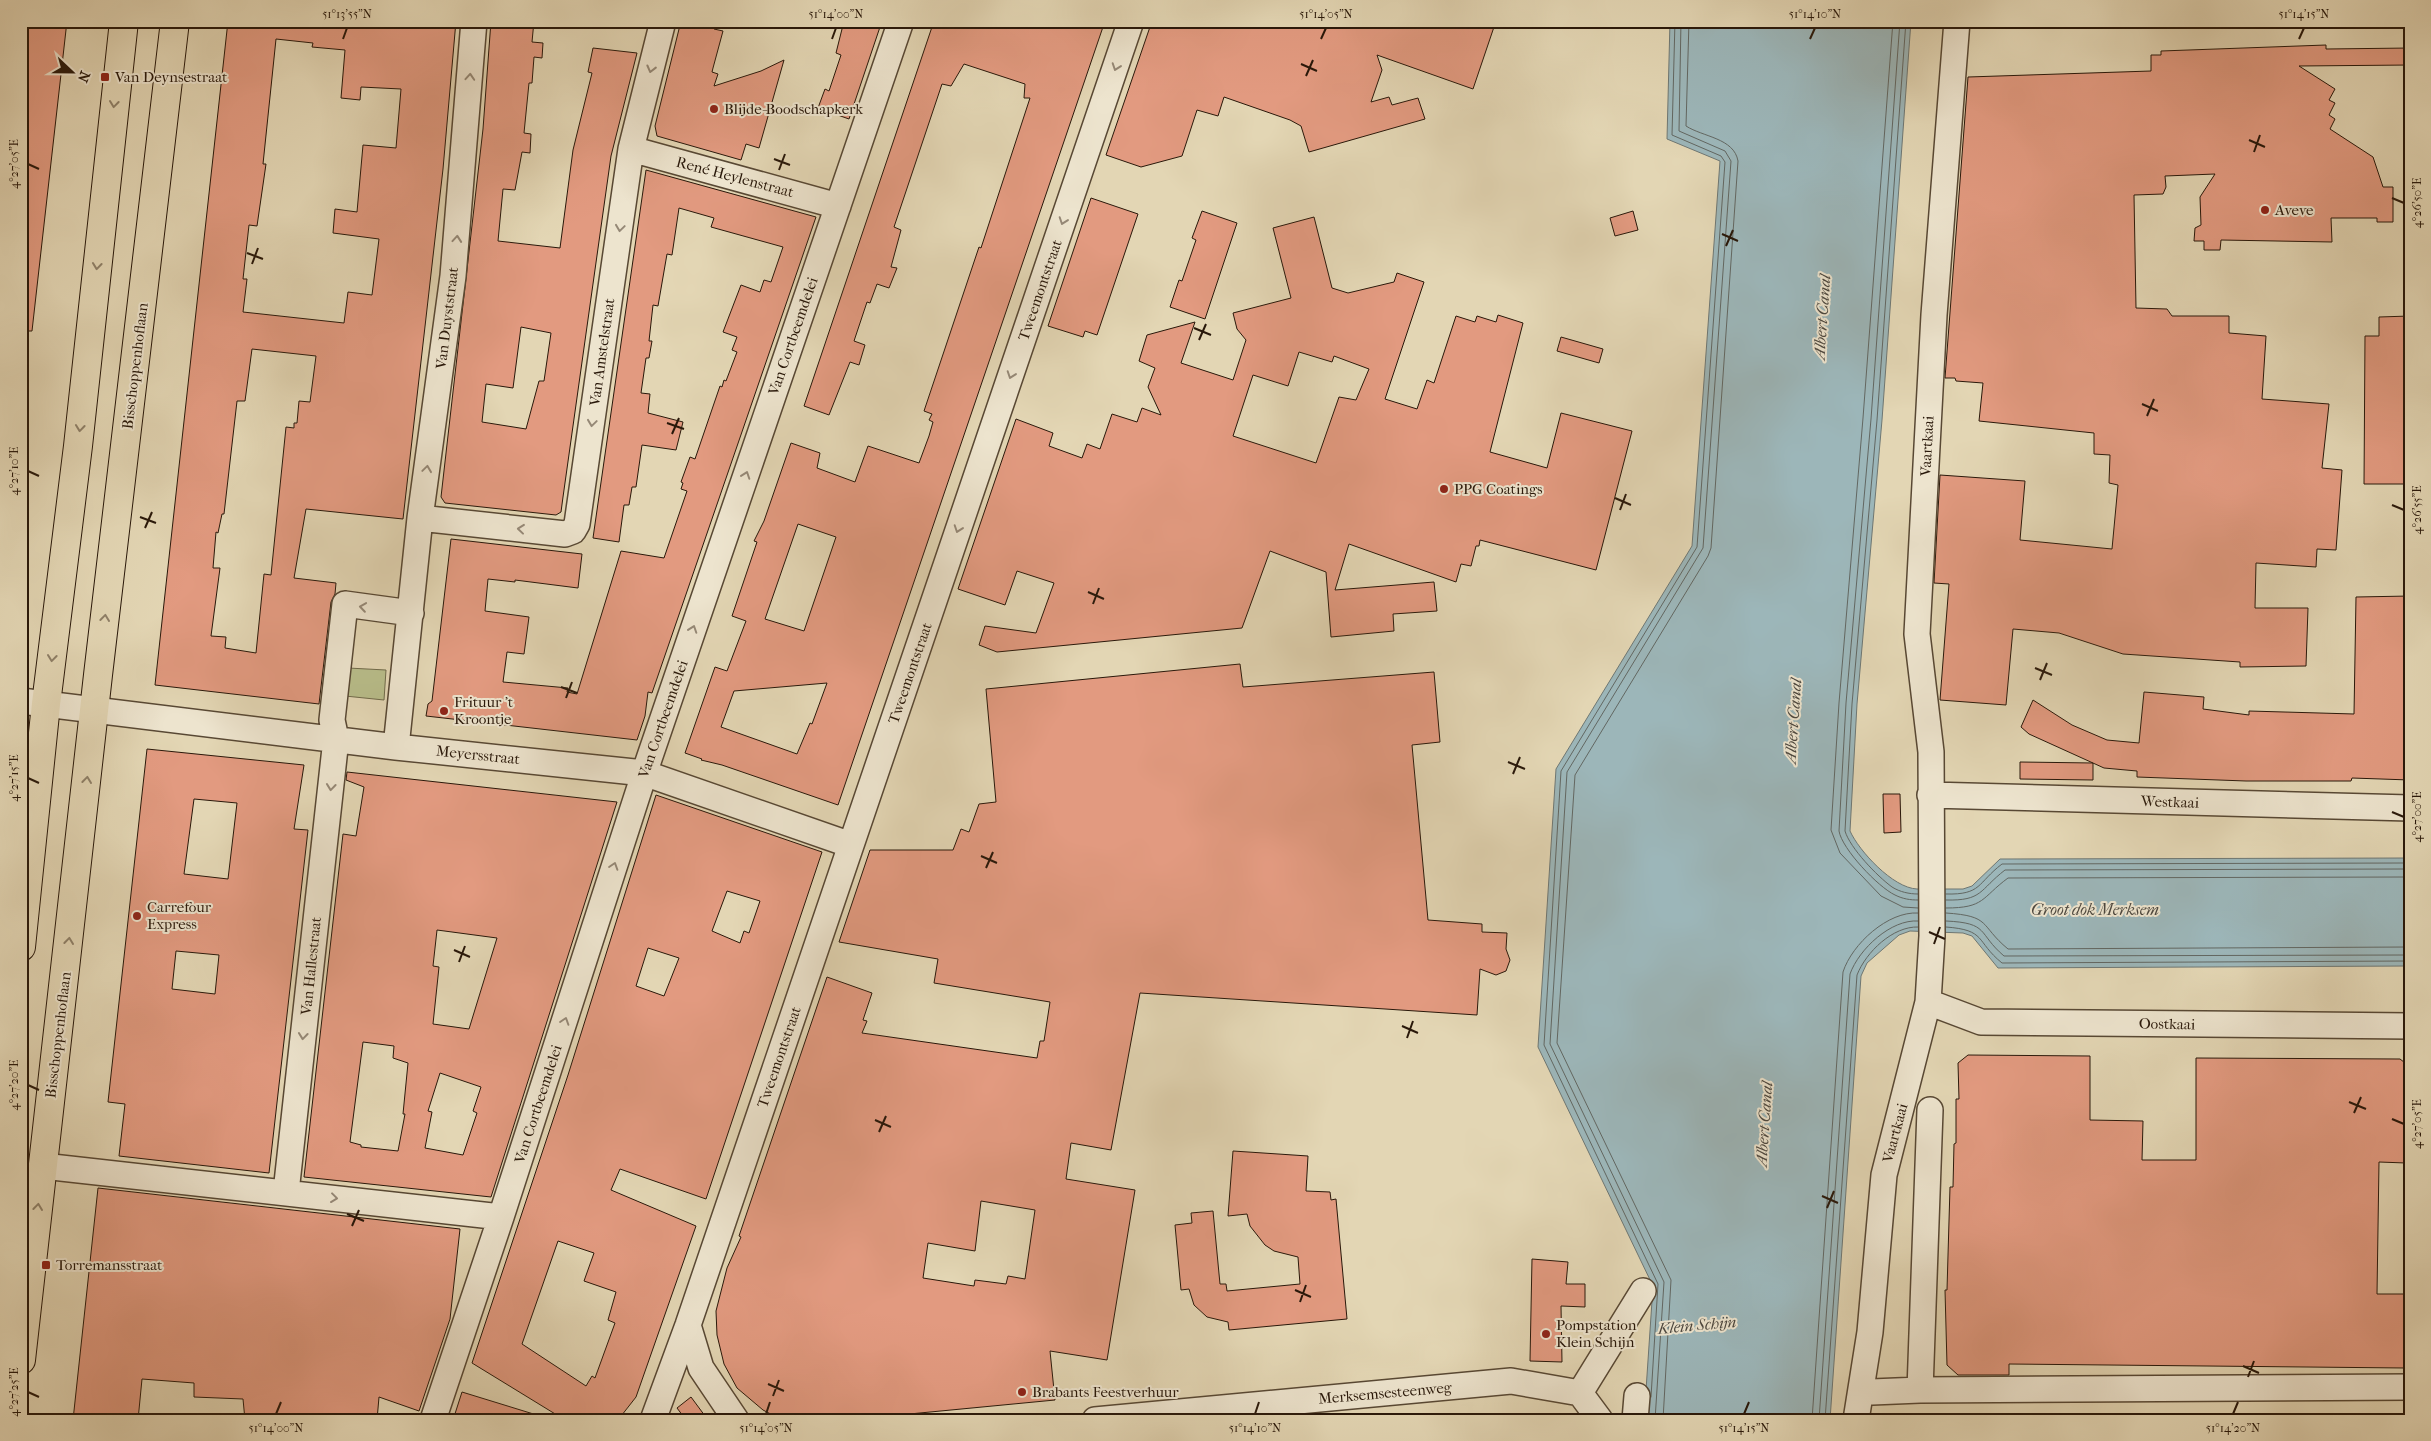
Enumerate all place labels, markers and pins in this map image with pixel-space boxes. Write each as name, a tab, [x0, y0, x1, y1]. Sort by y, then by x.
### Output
place label: Van Deynsestraat	[114, 68, 228, 86]
marker: Van Deynsestraat	[99, 71, 111, 83]
place label: Blijde-Boodschapkerk	[724, 100, 863, 118]
marker: Blijde-Boodschapkerk	[708, 103, 720, 115]
place label: Aveve	[2274, 201, 2314, 219]
marker: Aveve	[2259, 204, 2271, 216]
place label: PPG Coatings	[1454, 480, 1543, 498]
marker: PPG Coatings	[1438, 483, 1450, 495]
place label: Frituur 't Kroontje	[454, 693, 514, 728]
marker: Frituur 't Kroontje	[438, 705, 450, 717]
place label: Carrefour Express	[147, 898, 212, 933]
marker: Carrefour Express	[131, 910, 143, 922]
place label: Torremansstraat	[56, 1256, 163, 1274]
marker: Torremansstraat	[40, 1259, 52, 1271]
place label: Pompstation Klein Schijn	[1556, 1316, 1637, 1351]
marker: Pompstation Klein Schijn	[1540, 1328, 1552, 1340]
place label: Brabants Feestverhuur	[1032, 1383, 1179, 1401]
marker: Brabants Feestverhuur	[1016, 1386, 1028, 1398]

